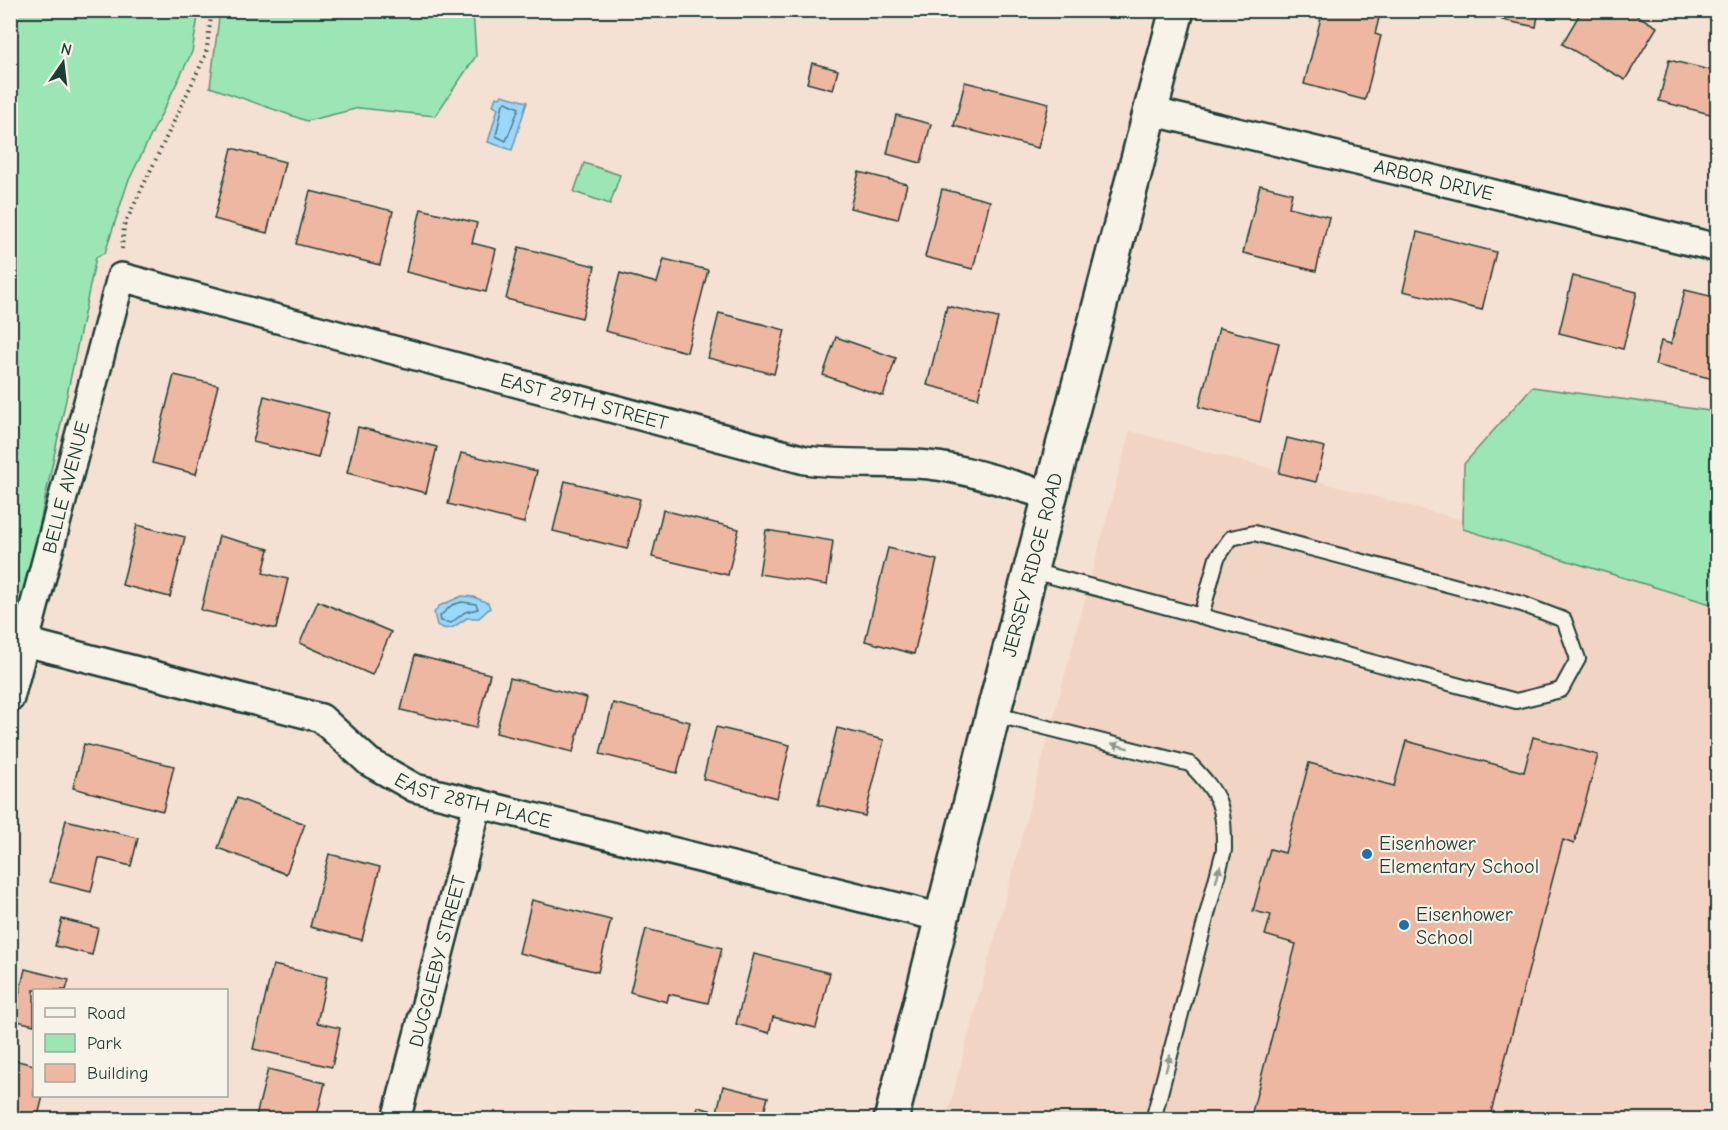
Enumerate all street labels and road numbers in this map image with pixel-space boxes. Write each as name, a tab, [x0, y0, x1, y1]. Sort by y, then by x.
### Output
street label: ARBOR DRIVE	[1372, 154, 1496, 205]
street label: EAST 29TH STREET	[498, 368, 671, 435]
street label: BELLE AVENUE	[37, 419, 94, 556]
street label: JERSEY RIDGE ROAD	[997, 470, 1067, 659]
street label: EAST 28TH PLACE	[391, 768, 554, 833]
street label: DUGGLEBY STREET	[404, 873, 470, 1049]

